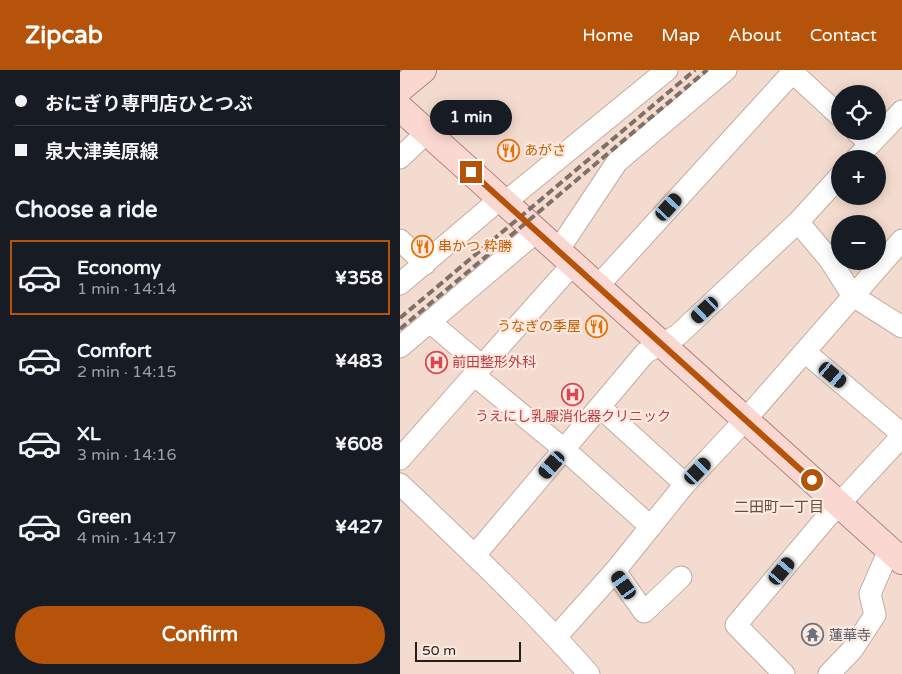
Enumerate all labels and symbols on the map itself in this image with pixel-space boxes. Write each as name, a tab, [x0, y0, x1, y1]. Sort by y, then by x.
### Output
callout: 1 min	[430, 99, 512, 134]
restaurant icon: あがさ	[496, 138, 520, 162]
place label: あがさ	[524, 142, 566, 159]
route end	[460, 161, 482, 183]
car	[653, 191, 684, 223]
restaurant icon: 串かつ 粋勝	[410, 234, 434, 258]
place label: 串かつ 粋勝	[438, 238, 513, 255]
car	[688, 294, 721, 326]
restaurant icon: うなぎの季屋	[585, 314, 609, 338]
place label: うなぎの季屋	[497, 318, 581, 335]
hospital icon: 前田整形外科	[424, 350, 448, 374]
place label: 前田整形外科	[452, 354, 536, 371]
car	[816, 360, 849, 390]
hospital icon: うえにし乳腺消化器クリニック	[561, 382, 585, 406]
place label: うえにし乳腺消化器クリニック	[475, 408, 671, 425]
car	[536, 449, 567, 481]
car	[682, 455, 713, 487]
route start	[801, 469, 823, 491]
district label: 二田町一丁目	[734, 498, 824, 516]
car	[766, 555, 797, 587]
car	[609, 568, 638, 602]
temple icon: 蓮華寺	[801, 623, 825, 647]
place label: 蓮華寺	[829, 627, 871, 644]
scale bar	[415, 639, 521, 662]

